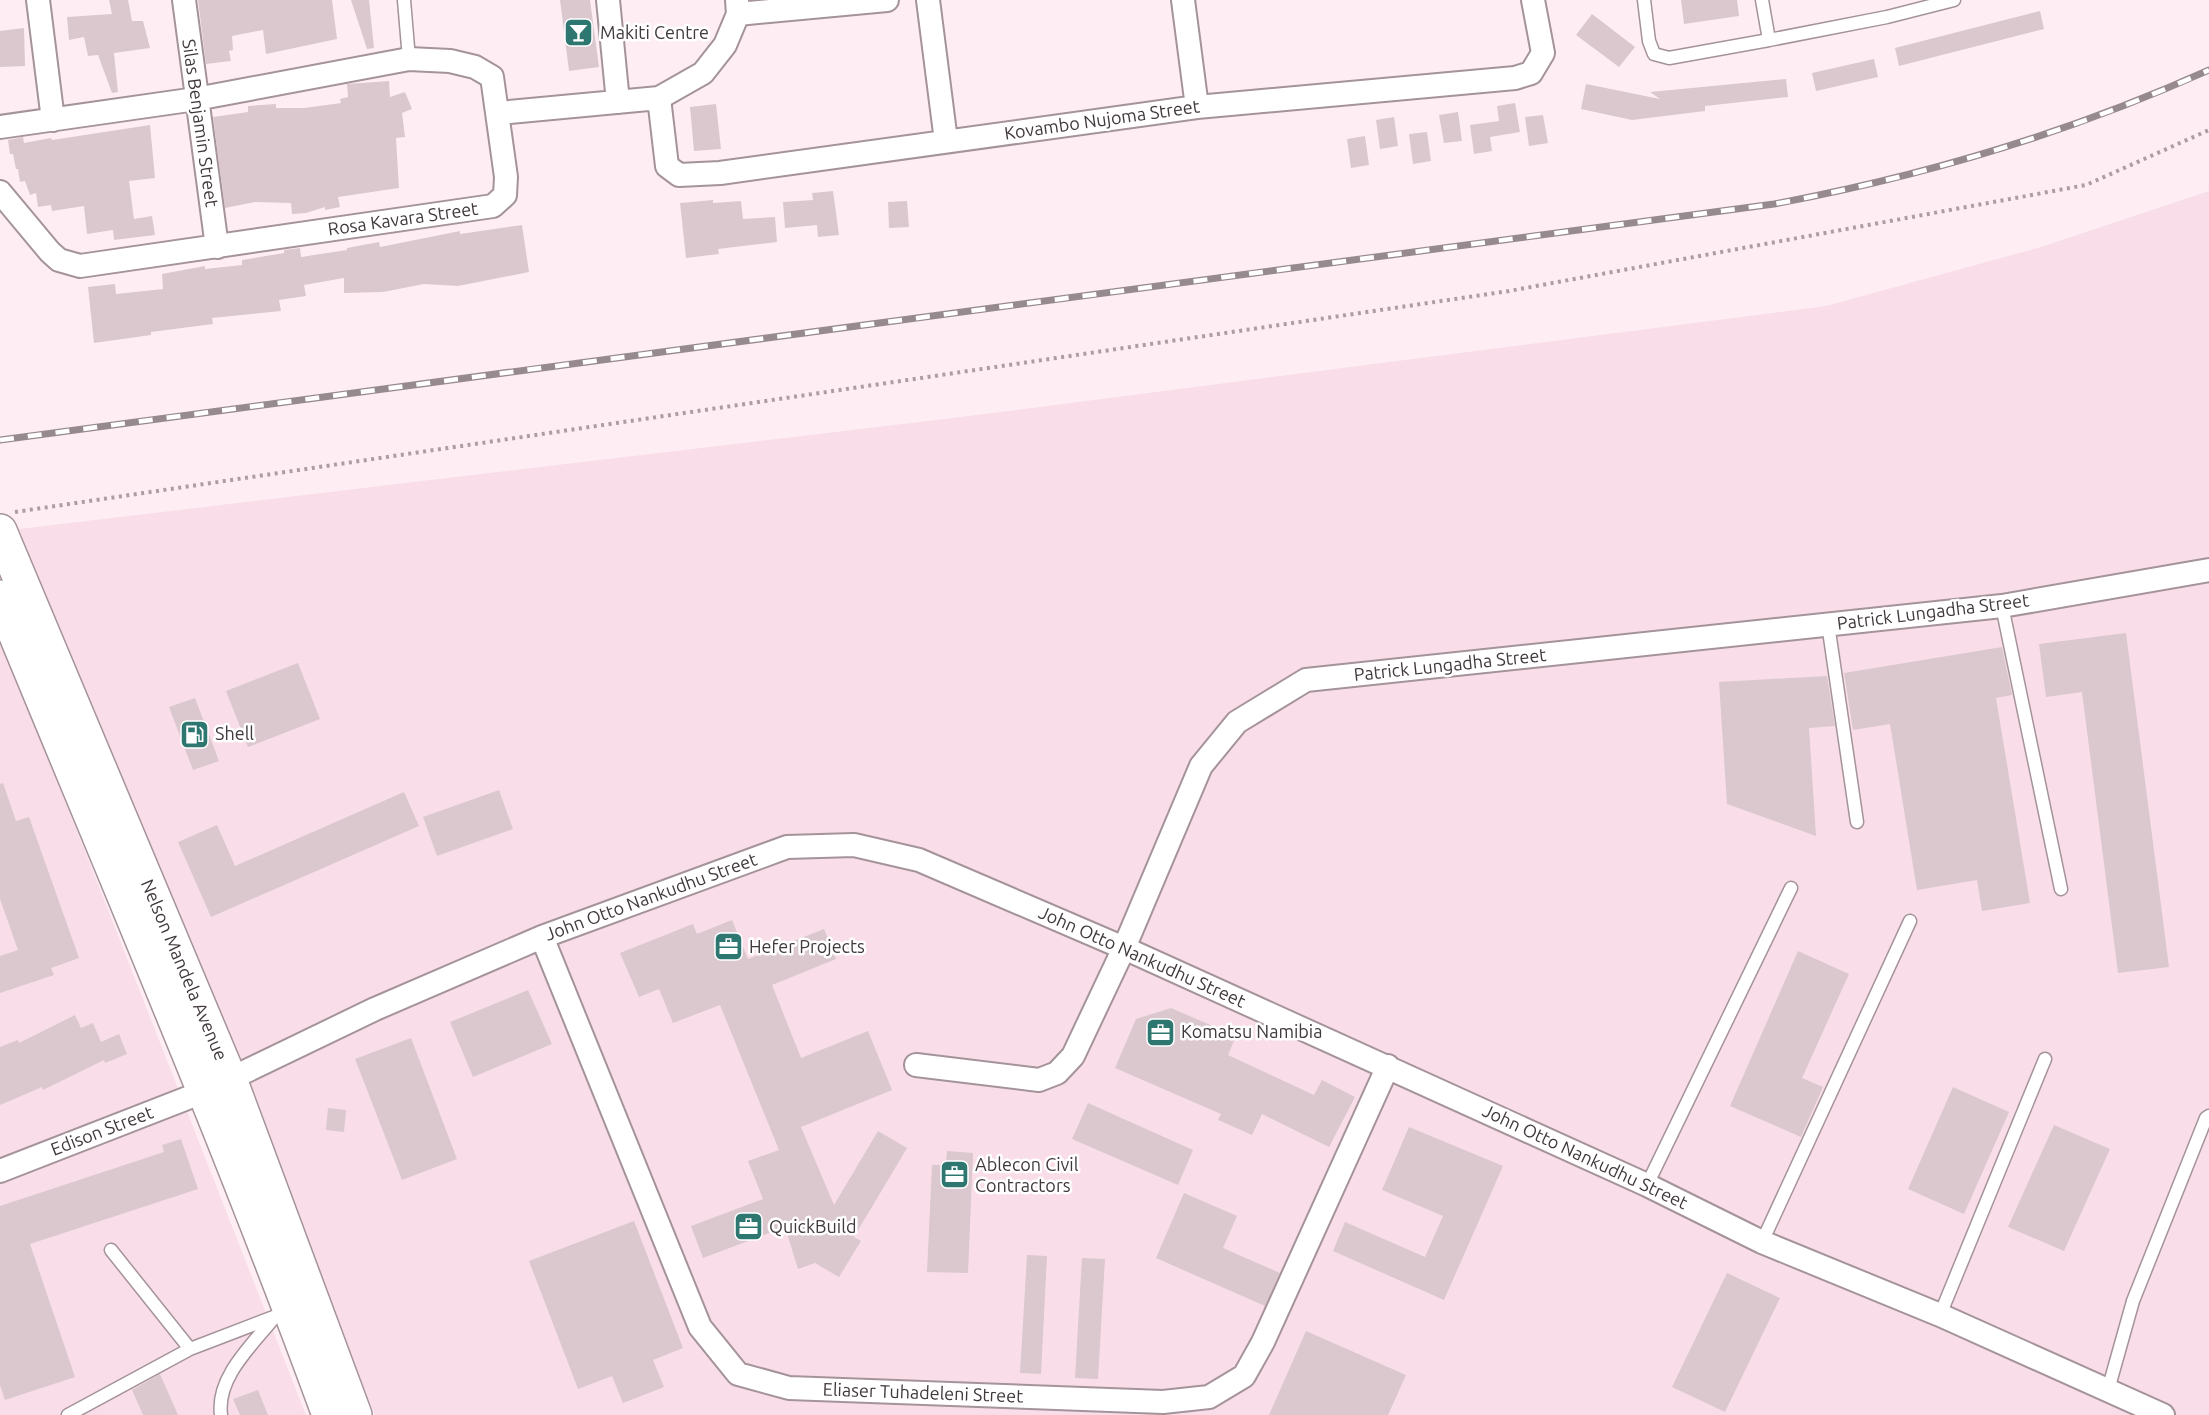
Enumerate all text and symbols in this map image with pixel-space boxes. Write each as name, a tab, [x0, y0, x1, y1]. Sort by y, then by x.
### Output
bar icon: Makiti Centre	[563, 17, 595, 49]
place label: Makiti Centre	[600, 22, 709, 42]
street label: Silas Benjamin Street	[179, 38, 223, 208]
street label: Kovambo Nujoma Street	[1003, 95, 1201, 143]
street label: Rosa Kavara Street	[326, 198, 479, 238]
street label: Patrick Lungadha Street	[1836, 589, 2030, 633]
street label: Patrick Lungadha Street	[1353, 644, 1547, 684]
fuel station icon: Shell	[178, 718, 210, 750]
place label: Shell	[215, 723, 254, 743]
street label: John Otto Nankudhu Street	[542, 848, 759, 944]
street label: Nelson Mandela Avenue	[138, 876, 232, 1063]
street label: John Otto Nankudhu Street	[1036, 901, 1249, 1011]
office icon: Hefer Projects	[712, 931, 744, 963]
place label: Hefer Projects	[749, 936, 865, 956]
office icon: Komatsu Namibia	[1144, 1016, 1176, 1048]
place label: Komatsu Namibia	[1181, 1021, 1323, 1041]
street label: John Otto Nankudhu Street	[1480, 1100, 1691, 1212]
street label: Edison Street	[48, 1101, 156, 1159]
place label: Ablecon Civil Contractors	[975, 1154, 1079, 1195]
office icon: Ablecon Civil Contractors	[938, 1159, 970, 1191]
office icon: QuickBuild	[732, 1211, 764, 1243]
place label: QuickBuild	[769, 1216, 856, 1237]
street label: Eliaser Tuhadeleni Street	[822, 1379, 1024, 1405]

